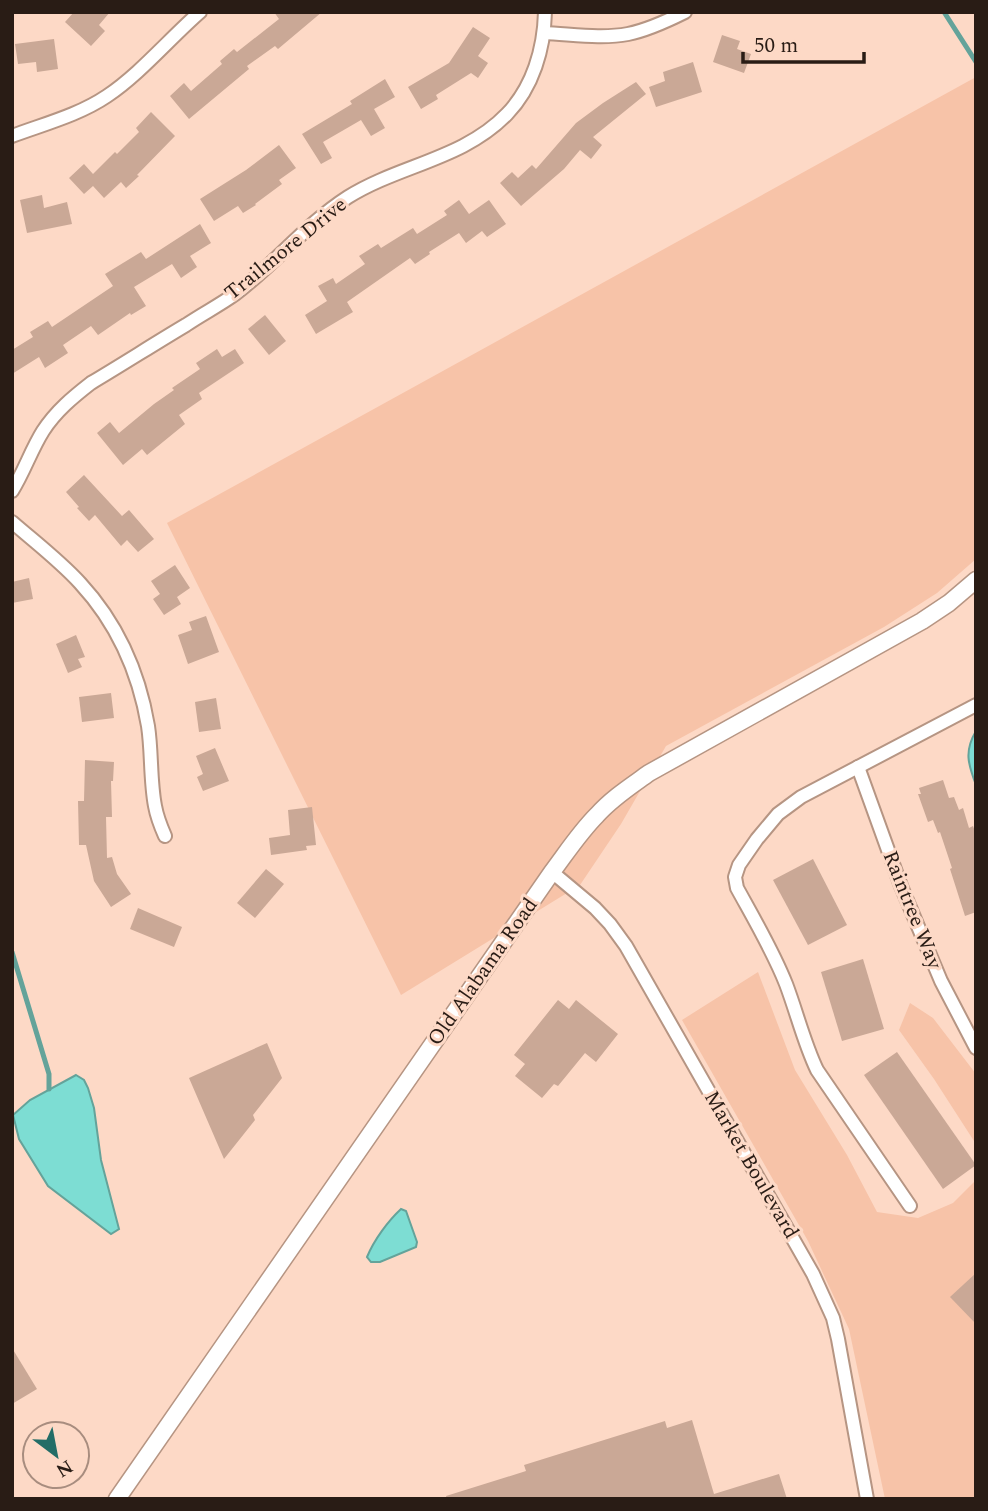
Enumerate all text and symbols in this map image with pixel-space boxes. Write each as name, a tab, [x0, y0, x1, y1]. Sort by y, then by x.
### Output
scale bar	[743, 21, 864, 65]
text: 50 m	[754, 30, 798, 62]
street label: Trailmore Drive	[218, 189, 354, 309]
street label: Raintree Way	[874, 846, 951, 975]
street label: Old Alabama Road	[420, 891, 546, 1053]
street label: Market Boulevard	[695, 1085, 807, 1245]
north arrow	[21, 1420, 91, 1490]
text: N	[50, 1452, 78, 1485]

